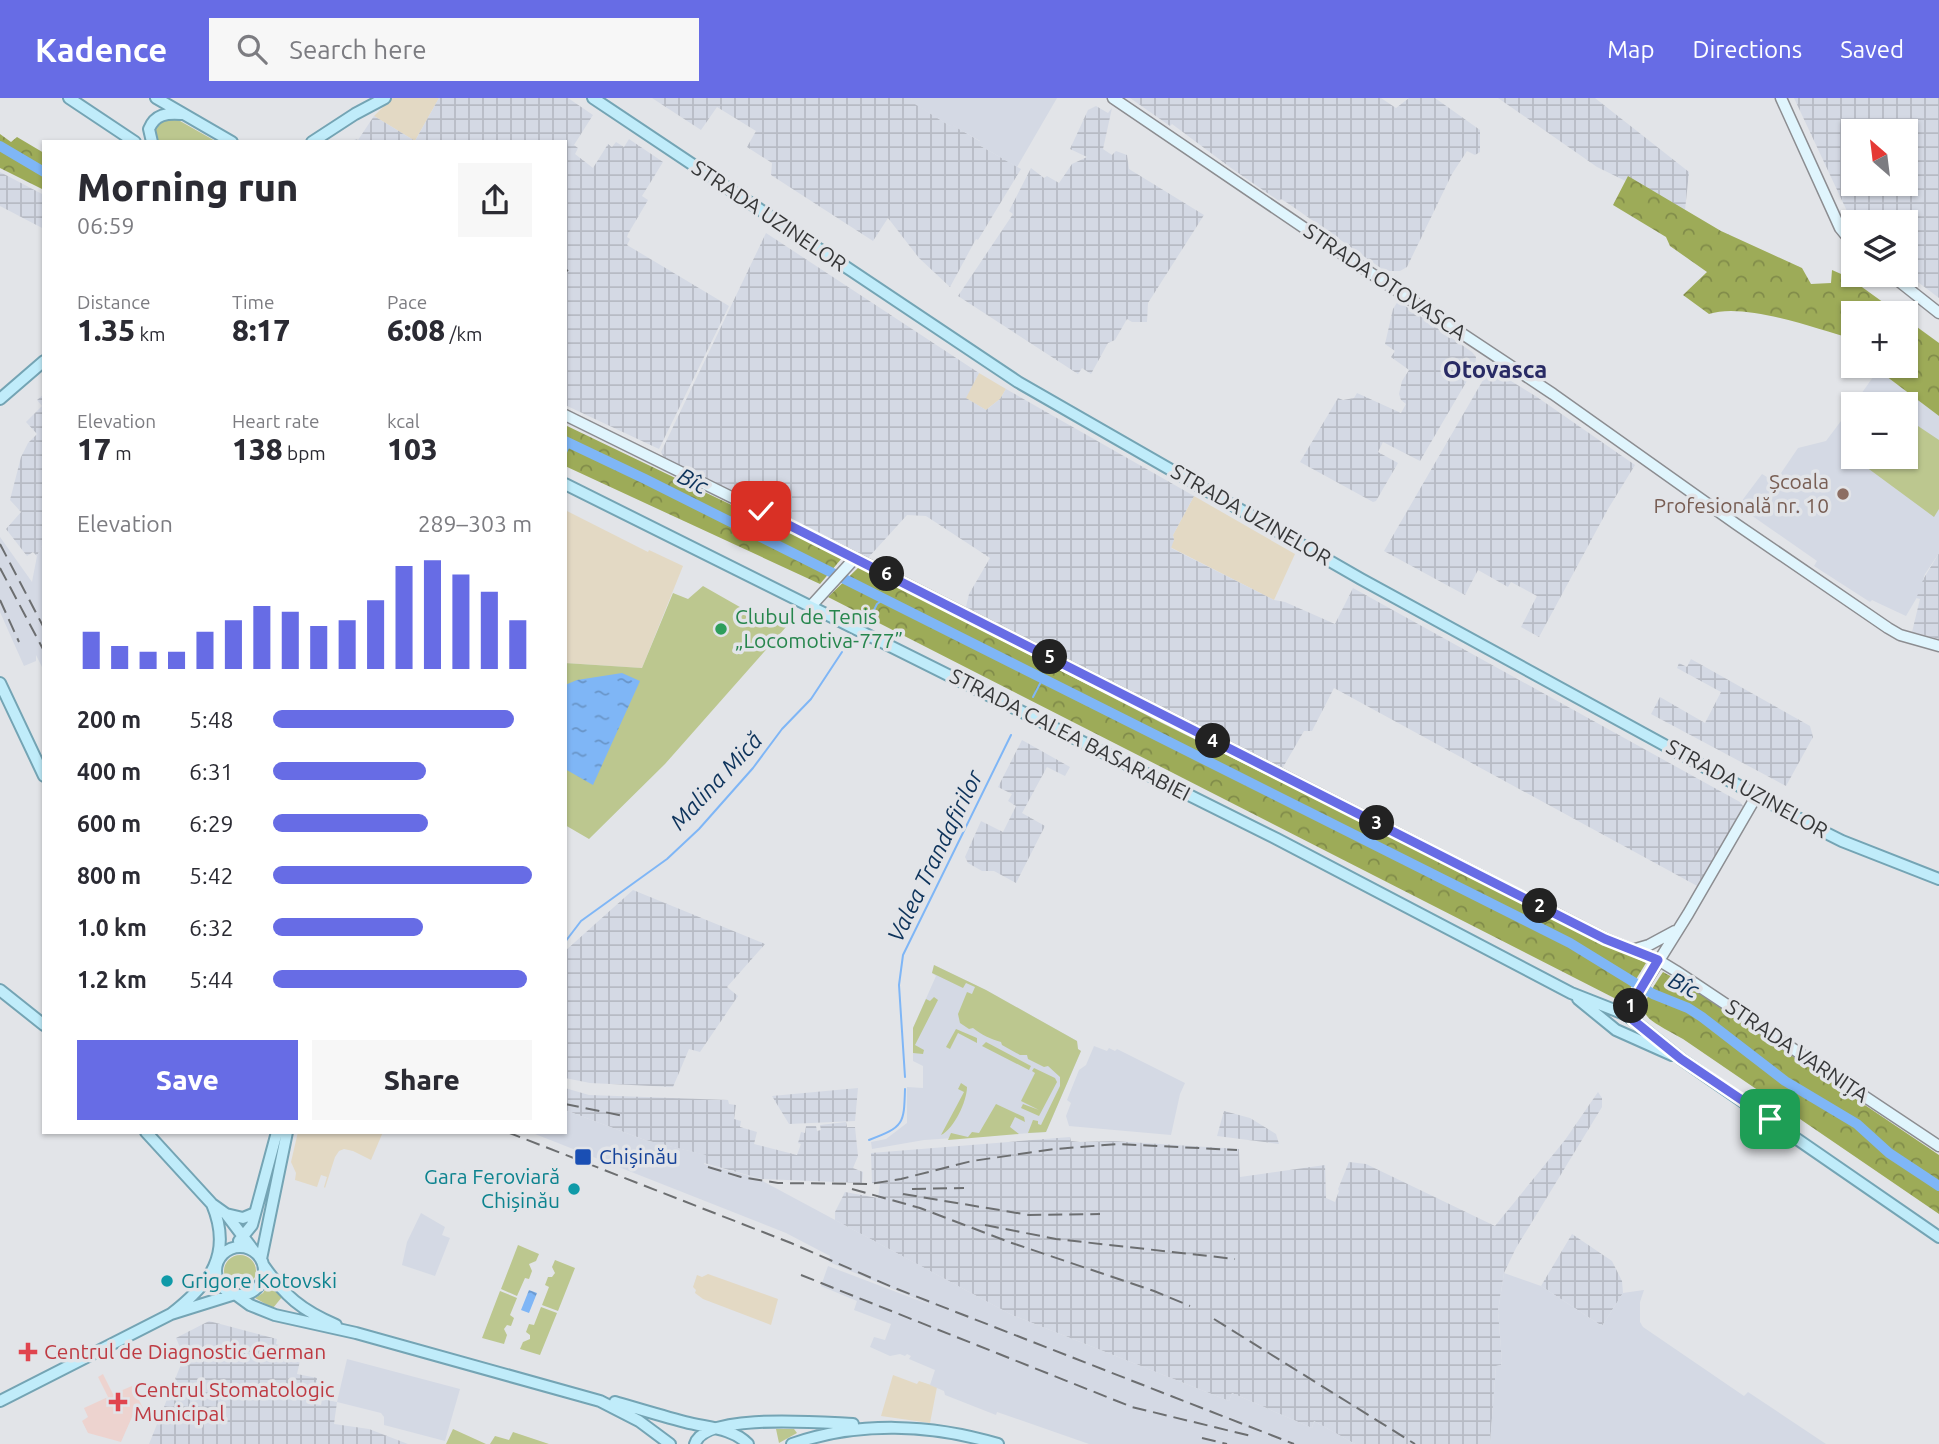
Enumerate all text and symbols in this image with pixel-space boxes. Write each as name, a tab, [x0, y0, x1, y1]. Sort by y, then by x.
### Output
search box	[209, 18, 699, 81]
icon: search	[233, 30, 271, 68]
text: Kadence	[35, 31, 167, 68]
text: Search here	[289, 35, 427, 64]
text: Map	[1607, 36, 1654, 63]
text: Directions	[1692, 36, 1802, 63]
text: Saved	[1840, 36, 1904, 63]
north arrow	[1841, 119, 1918, 196]
map controls	[1841, 119, 1918, 469]
street label: STRADA UZINELOR	[688, 155, 851, 276]
button: share	[458, 163, 532, 237]
text: Morning run	[77, 166, 298, 208]
button: layers	[1841, 210, 1918, 287]
text: 06:59	[77, 213, 135, 238]
street label: STRADA OTOVASCA	[1300, 218, 1472, 345]
text: Distance	[77, 291, 151, 313]
text: Time	[232, 291, 274, 313]
text: Pace	[387, 291, 427, 313]
button: +	[1841, 301, 1918, 378]
text: 1.35	[77, 313, 135, 347]
text: 8:17	[232, 313, 290, 347]
text: 6:08	[387, 313, 445, 347]
text: km	[135, 323, 165, 345]
text: /km	[445, 323, 483, 345]
district label: Otovasca	[1443, 356, 1547, 383]
button: −	[1841, 392, 1918, 469]
text: Elevation	[77, 410, 156, 432]
text: Heart rate	[232, 410, 319, 432]
text: kcal	[387, 410, 420, 432]
text: 17	[77, 432, 111, 466]
text: 138	[232, 432, 283, 466]
text: 103	[387, 432, 438, 466]
text: m	[111, 442, 132, 464]
text: bpm	[283, 442, 326, 464]
street label: STRADA UZINELOR	[1167, 459, 1336, 570]
water label: Bîc	[674, 462, 713, 499]
place label: Școala Profesională nr. 10	[1654, 469, 1829, 517]
pin	[731, 481, 791, 541]
marker: Școala Profesională nr. 10	[1835, 486, 1851, 502]
icon: check	[742, 492, 780, 530]
text: Elevation	[77, 511, 173, 536]
text: 289–303 m	[418, 511, 532, 536]
pin: 6	[870, 556, 904, 592]
text: 6	[881, 562, 892, 584]
place label: Clubul de Tenis „Locomotiva-777”	[735, 604, 903, 652]
marker: Clubul de Tenis „Locomotiva-777”	[713, 621, 729, 637]
pin: 5	[1032, 640, 1068, 674]
text: 5	[1044, 645, 1055, 667]
street label: STRADA CALEA BASARABIEI	[946, 663, 1195, 805]
text: 200 m	[77, 707, 141, 732]
text: 5:48	[189, 707, 234, 732]
pin: 4	[1196, 724, 1230, 758]
water label: Malina Mică	[665, 727, 767, 834]
text: 4	[1207, 729, 1218, 751]
street label: STRADA UZINELOR	[1663, 734, 1832, 842]
text: 400 m	[77, 759, 141, 784]
text: 6:31	[189, 759, 234, 784]
water label: Valea Trandafirilor	[882, 765, 988, 946]
pin: 3	[1360, 806, 1394, 840]
text: 600 m	[77, 811, 141, 836]
text: 6:29	[189, 811, 234, 836]
text: 3	[1371, 811, 1382, 833]
text: 800 m	[77, 863, 141, 888]
text: 5:42	[189, 863, 234, 888]
pin: 2	[1522, 888, 1558, 924]
text: 2	[1534, 894, 1545, 916]
text: 1.0 km	[77, 915, 147, 940]
text: 6:32	[189, 915, 234, 940]
text: 1.2 km	[77, 967, 147, 992]
text: 5:44	[189, 967, 234, 992]
water label: Bîc	[1665, 967, 1704, 1003]
pin: 1	[1614, 988, 1648, 1024]
text: 1	[1625, 994, 1636, 1016]
street label: STRADA VARNIȚA	[1722, 994, 1874, 1107]
button: Save	[77, 1040, 298, 1120]
button: Share	[312, 1040, 532, 1120]
pin	[1740, 1089, 1800, 1149]
icon: arrive	[1751, 1100, 1789, 1138]
place label: Chișinău	[599, 1144, 678, 1168]
marker: Chișinău	[573, 1147, 593, 1167]
place label: Gara Feroviară Chișinău	[424, 1164, 560, 1212]
marker: Gara Feroviară Chișinău	[566, 1181, 582, 1197]
place label: Grigore Kotovski	[181, 1268, 337, 1292]
marker: Grigore Kotovski	[159, 1273, 175, 1289]
place label: Centrul de Diagnostic German	[44, 1339, 326, 1363]
marker: Centrul de Diagnostic German	[18, 1342, 38, 1362]
place label: Centrul Stomatologic Municipal	[134, 1377, 335, 1425]
marker: Centrul Stomatologic Municipal	[108, 1392, 128, 1412]

